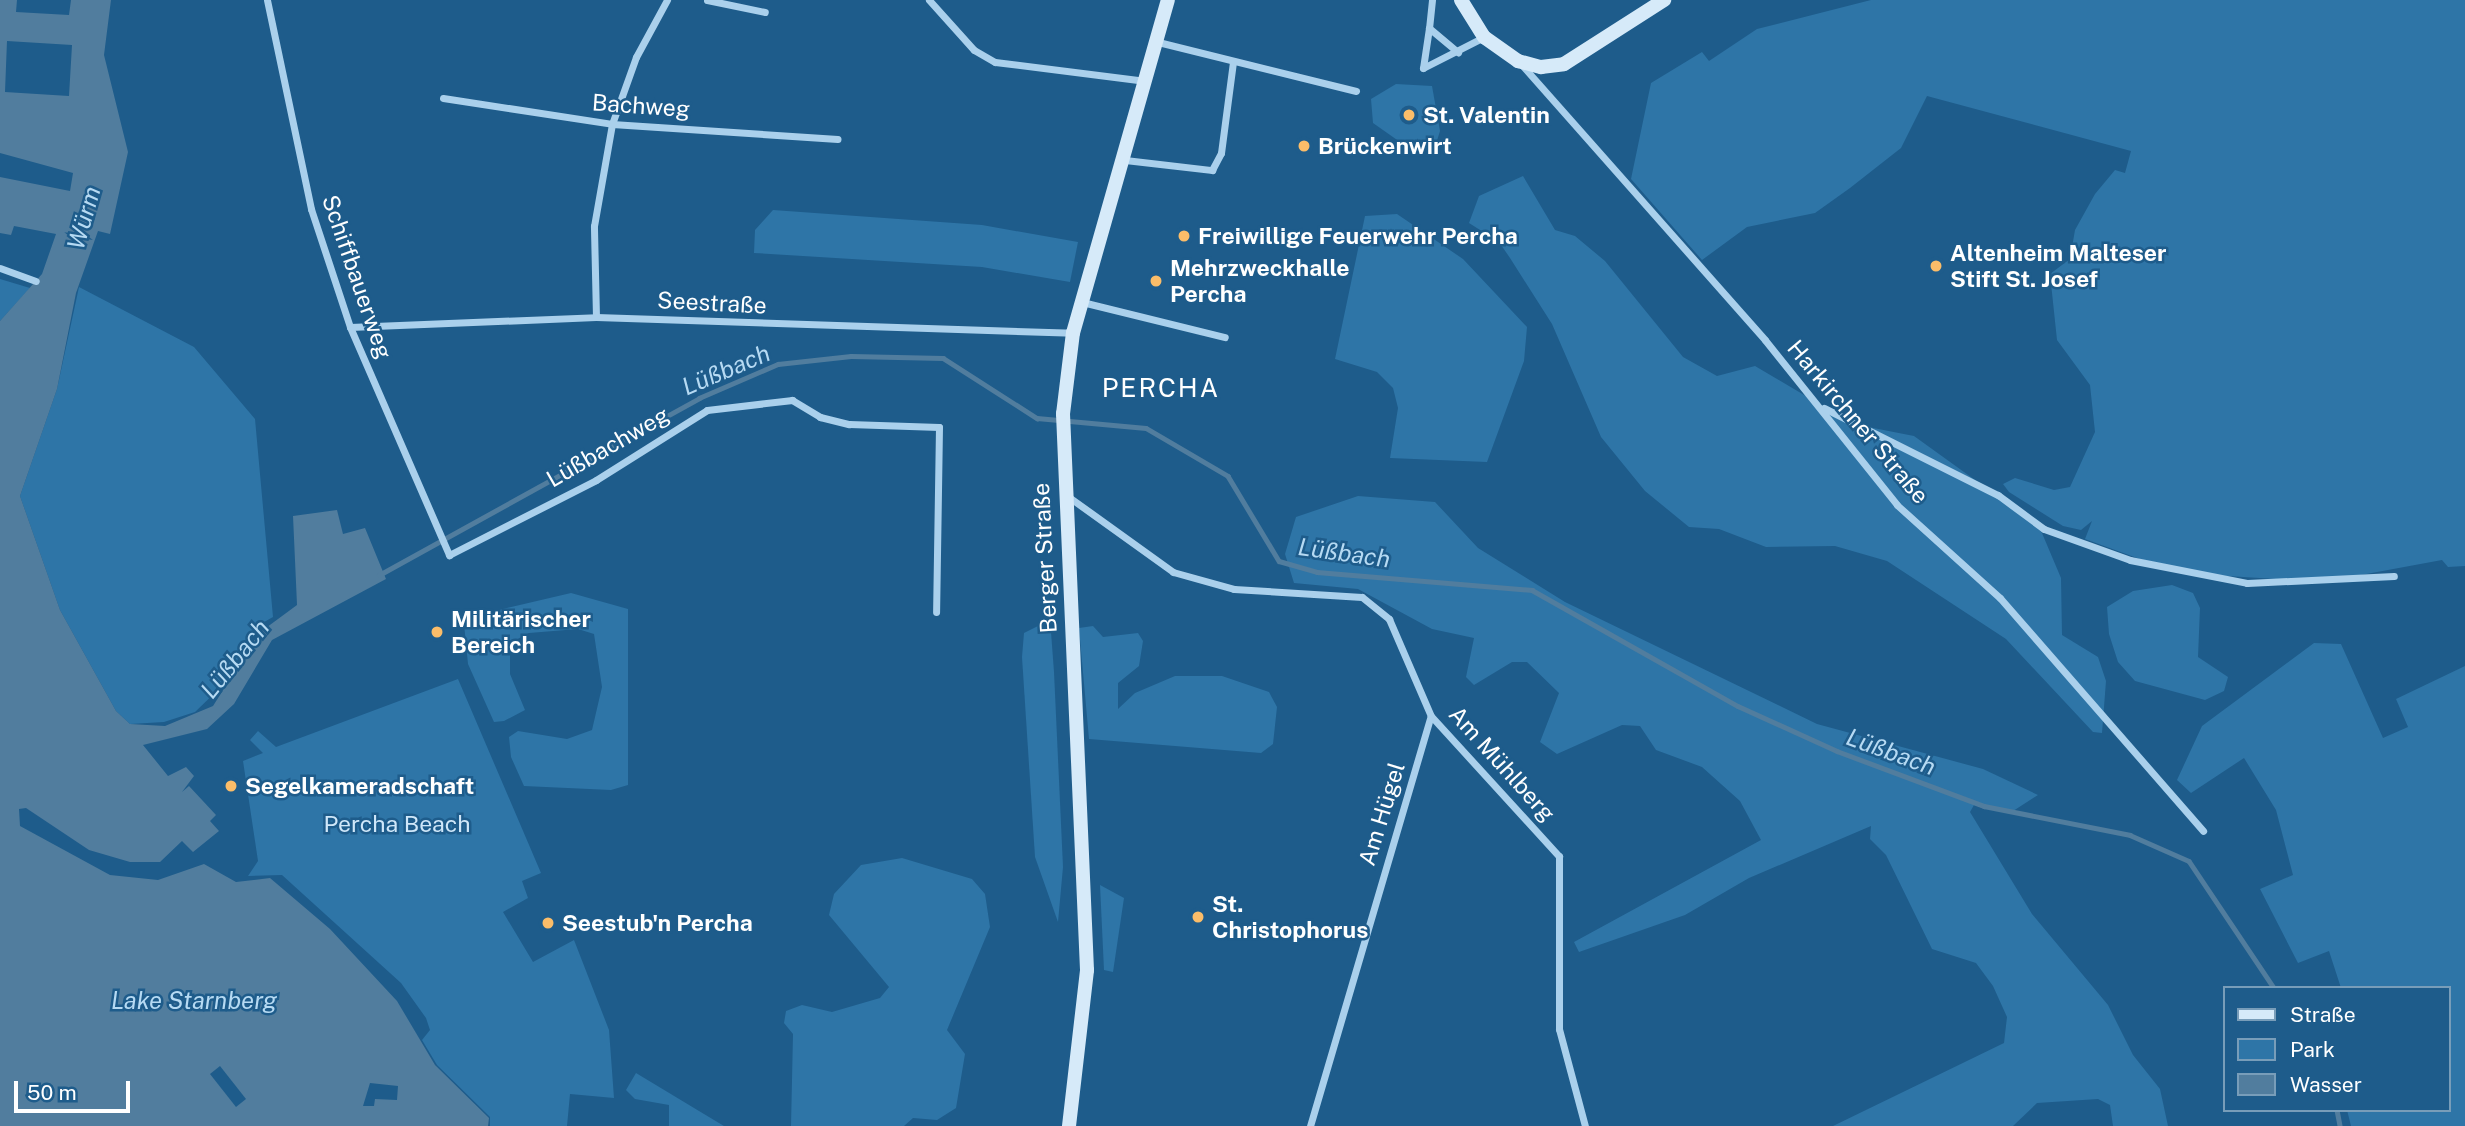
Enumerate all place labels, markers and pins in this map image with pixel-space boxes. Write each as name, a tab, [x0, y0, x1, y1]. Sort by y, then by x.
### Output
place label: St. Valentin	[1423, 101, 1550, 129]
marker: St. Valentin	[1401, 107, 1417, 123]
place label: Brückenwirt	[1318, 132, 1452, 160]
marker: Brückenwirt	[1296, 138, 1312, 154]
place label: Freiwillige Feuerwehr Percha	[1198, 222, 1518, 250]
marker: Freiwillige Feuerwehr Percha	[1176, 228, 1192, 244]
place label: Altenheim Malteser Stift St. Josef	[1950, 239, 2167, 293]
place label: Mehrzweckhalle Percha	[1170, 254, 1350, 308]
marker: Altenheim Malteser Stift St. Josef	[1928, 258, 1944, 274]
marker: Mehrzweckhalle Percha	[1148, 273, 1164, 289]
place label: Militärischer Bereich	[451, 605, 591, 659]
marker: Militärischer Bereich	[429, 624, 445, 640]
place label: Segelkameradschaft	[245, 772, 474, 800]
marker: Segelkameradschaft	[223, 778, 239, 794]
place label: St. Christophorus	[1212, 890, 1368, 944]
place label: Seestub'n Percha	[562, 909, 753, 937]
marker: St. Christophorus	[1190, 909, 1206, 925]
marker: Seestub'n Percha	[540, 915, 556, 931]

